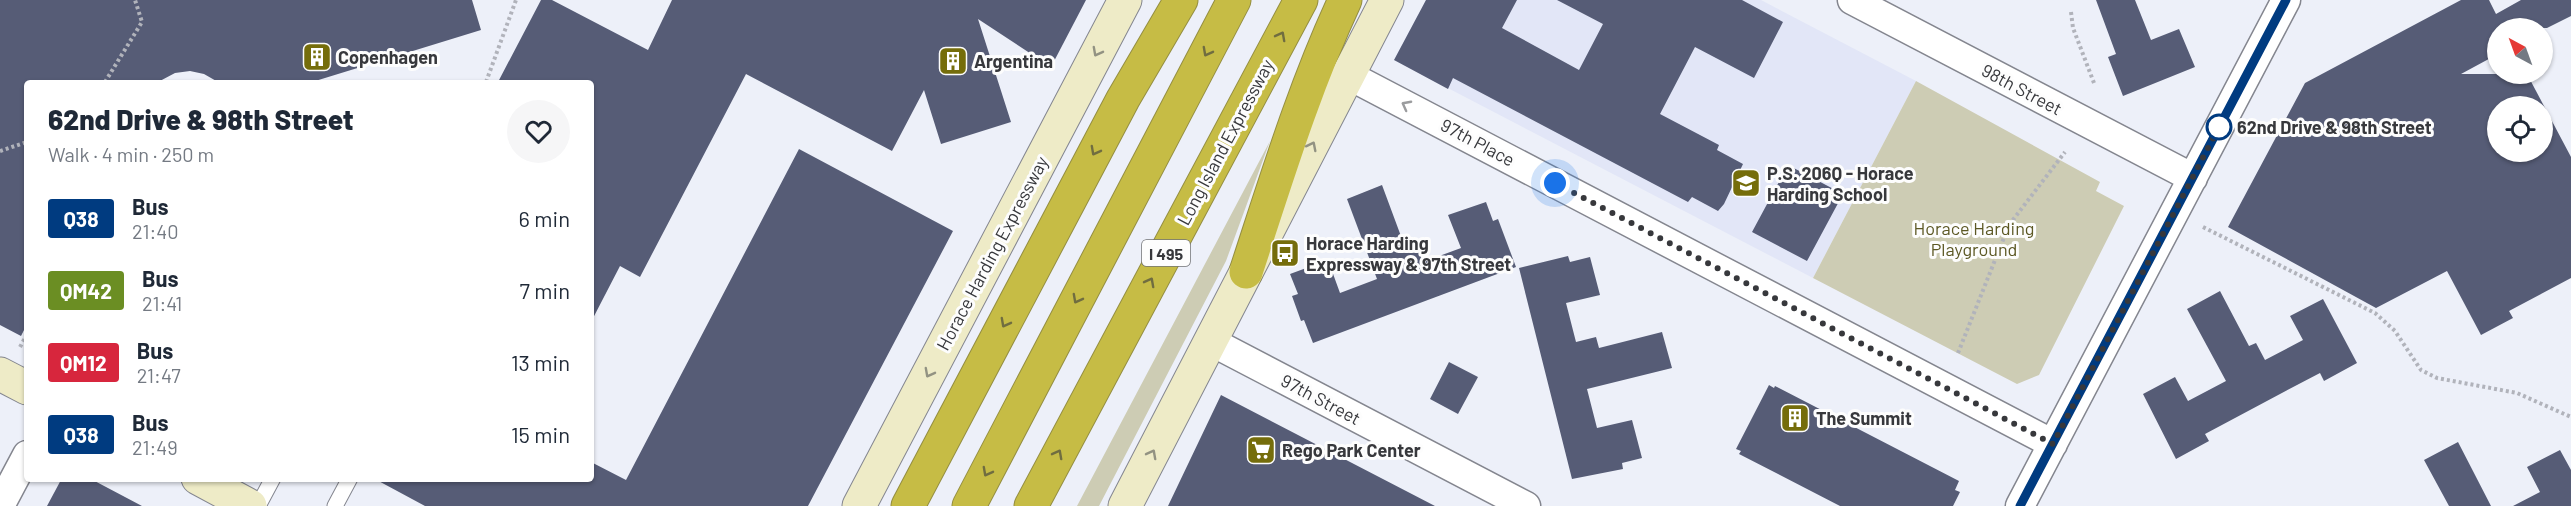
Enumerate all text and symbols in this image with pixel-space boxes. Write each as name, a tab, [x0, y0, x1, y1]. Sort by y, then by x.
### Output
north arrow	[2487, 18, 2553, 84]
map controls	[2487, 18, 2553, 162]
one-way arrow	[1274, 32, 1285, 42]
building icon: Copenhagen	[301, 41, 333, 73]
building icon: Argentina	[937, 45, 969, 77]
one-way arrow	[1093, 45, 1104, 56]
place label: Copenhagen	[338, 46, 438, 68]
one-way arrow	[1202, 46, 1214, 57]
place label: Argentina	[974, 50, 1053, 72]
street label: Long Island Expressway	[1172, 55, 1278, 229]
street label: 98th Street	[1978, 59, 2066, 119]
button: locate	[2487, 96, 2553, 162]
button: heart	[507, 100, 570, 163]
one-way arrow	[1402, 101, 1413, 112]
text: 62nd Drive & 98th Street	[48, 102, 354, 136]
street label: 97th Place	[1437, 113, 1519, 171]
marker: 62nd Drive & 98th Street	[2206, 114, 2232, 140]
place label: 62nd Drive & 98th Street	[2237, 116, 2432, 138]
one-way arrow	[1305, 141, 1316, 152]
text: Walk · 4 min · 250 m	[48, 142, 214, 166]
one-way arrow	[1091, 144, 1103, 155]
street label: Horace Harding Expressway	[931, 152, 1053, 354]
place label: P.S. 206Q - Horace Harding School	[1767, 162, 1914, 205]
school or university icon: P.S. 206Q - Horace Harding School	[1730, 167, 1762, 199]
your location	[1540, 168, 1570, 198]
text: Bus	[132, 193, 169, 219]
text: 6 min	[519, 205, 570, 231]
text: Q38	[63, 206, 99, 231]
park label: Horace Harding Playground	[1914, 217, 2034, 260]
text: 21:40	[132, 219, 179, 243]
place label: Horace Harding Expressway & 97th Street	[1306, 232, 1511, 275]
bus stop icon: Horace Harding Expressway & 97th Street	[1269, 237, 1301, 269]
road number: I 495	[1142, 240, 1190, 266]
text: Bus	[142, 265, 178, 291]
text: 7 min	[520, 277, 570, 303]
text: QM42	[60, 278, 112, 303]
one-way arrow	[1143, 278, 1154, 289]
text: 21:41	[142, 291, 182, 315]
one-way arrow	[1073, 293, 1085, 304]
one-way arrow	[1001, 317, 1012, 327]
text: Bus	[137, 337, 173, 363]
text: 13 min	[511, 349, 570, 375]
text: QM12	[60, 350, 107, 375]
text: 21:47	[137, 363, 181, 387]
one-way arrow	[925, 367, 936, 378]
street label: 97th Street	[1277, 369, 1365, 429]
building icon: The Summit	[1779, 402, 1811, 434]
place label: The Summit	[1816, 407, 1912, 429]
text: Bus	[132, 409, 169, 435]
text: 15 min	[511, 421, 570, 447]
text: Q38	[63, 422, 99, 447]
supermarket icon: Rego Park Center	[1245, 434, 1277, 466]
text: 21:49	[132, 435, 178, 459]
place label: Rego Park Center	[1282, 439, 1421, 461]
one-way arrow	[1051, 450, 1063, 461]
one-way arrow	[1145, 450, 1157, 461]
one-way arrow	[983, 466, 994, 476]

